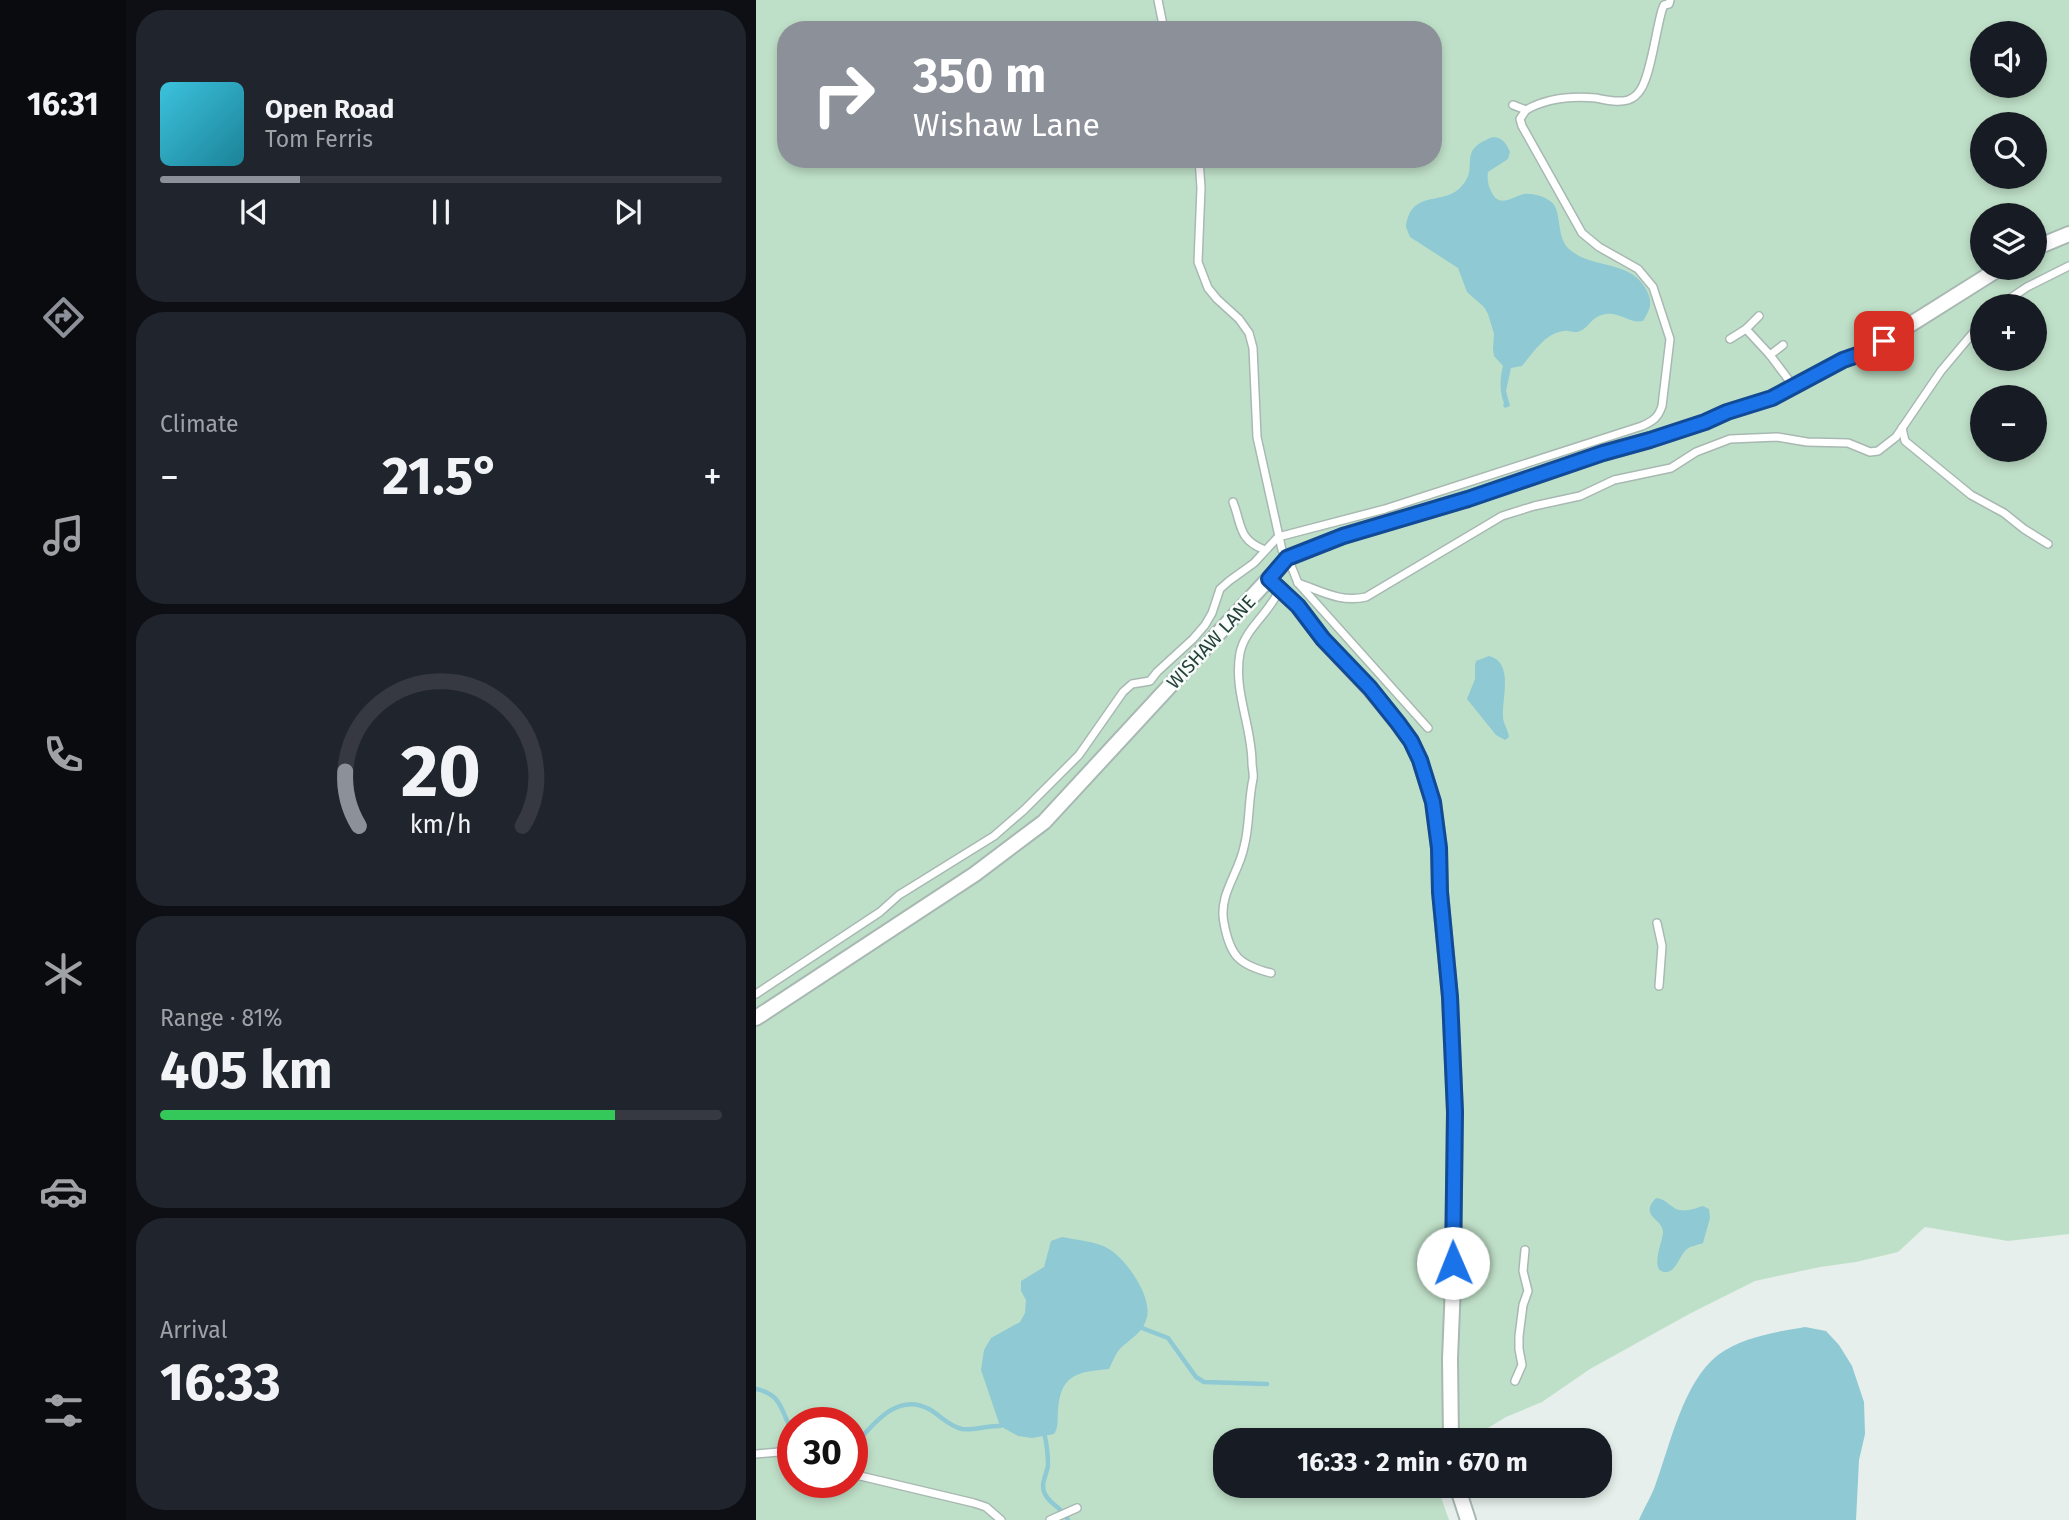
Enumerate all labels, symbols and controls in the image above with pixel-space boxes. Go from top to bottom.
map controls [1970,21,2047,462]
button: sound [1970,21,2047,98]
text: 350 m [913,46,1046,105]
icon: right [798,49,889,140]
text: 16:31 [27,85,99,123]
text: Open Road [265,94,394,125]
text: Wishaw Lane [913,106,1100,144]
button: search [1970,112,2047,189]
text: Tom Ferris [265,125,373,153]
icon: previous [235,193,273,231]
icon: pause [422,193,460,231]
icon: next [609,193,647,231]
button: layers [1970,203,2047,280]
icon: directions [39,293,88,342]
button: + [1970,294,2047,371]
pin [1854,311,1914,371]
icon: arrive [1865,322,1903,360]
button: − [1970,385,2047,462]
text: Climate [160,410,239,438]
text: 21.5° [382,445,500,508]
text: − [160,454,179,500]
text: + [703,454,722,500]
icon: music [39,511,88,560]
street label: WISHAW LANE [1162,590,1260,694]
text: 20 [401,728,481,815]
icon: phone [39,730,88,779]
text: km/h [410,810,472,840]
icon: climate [39,949,88,998]
text: Range · 81% [160,1004,282,1032]
text: 405 km [160,1039,333,1102]
icon: car [39,1167,88,1216]
position arrow [1416,1226,1490,1300]
text: Arrival [160,1316,227,1344]
text: 16:33 [160,1351,281,1414]
icon: filters [39,1386,88,1435]
speed limit sign: 30 [777,1407,868,1498]
text: 16:33 · 2 min · 670 m [1297,1447,1528,1478]

